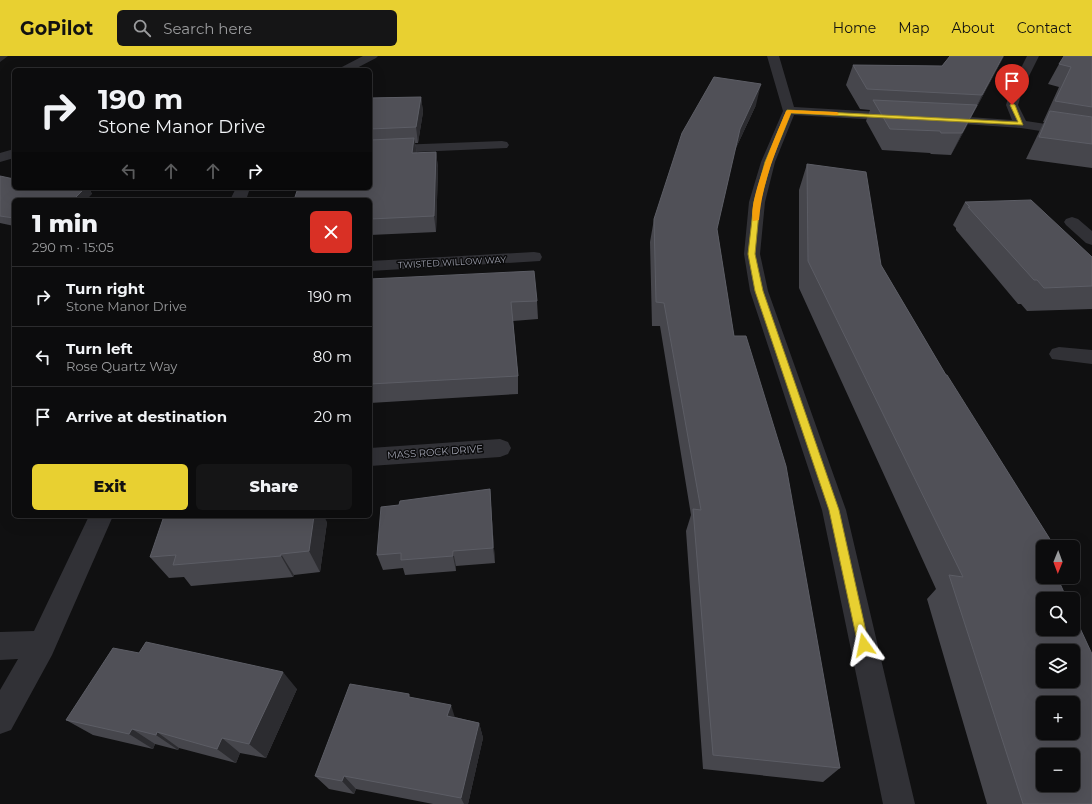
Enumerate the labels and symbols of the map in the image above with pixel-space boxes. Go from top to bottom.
pin [995,64,1029,105]
street label: TWISTED WILLOW WAY [398,254,507,270]
street label: MASS ROCK DRIVE [387,442,484,462]
north arrow [1036,540,1080,584]
position arrow [843,624,885,666]

